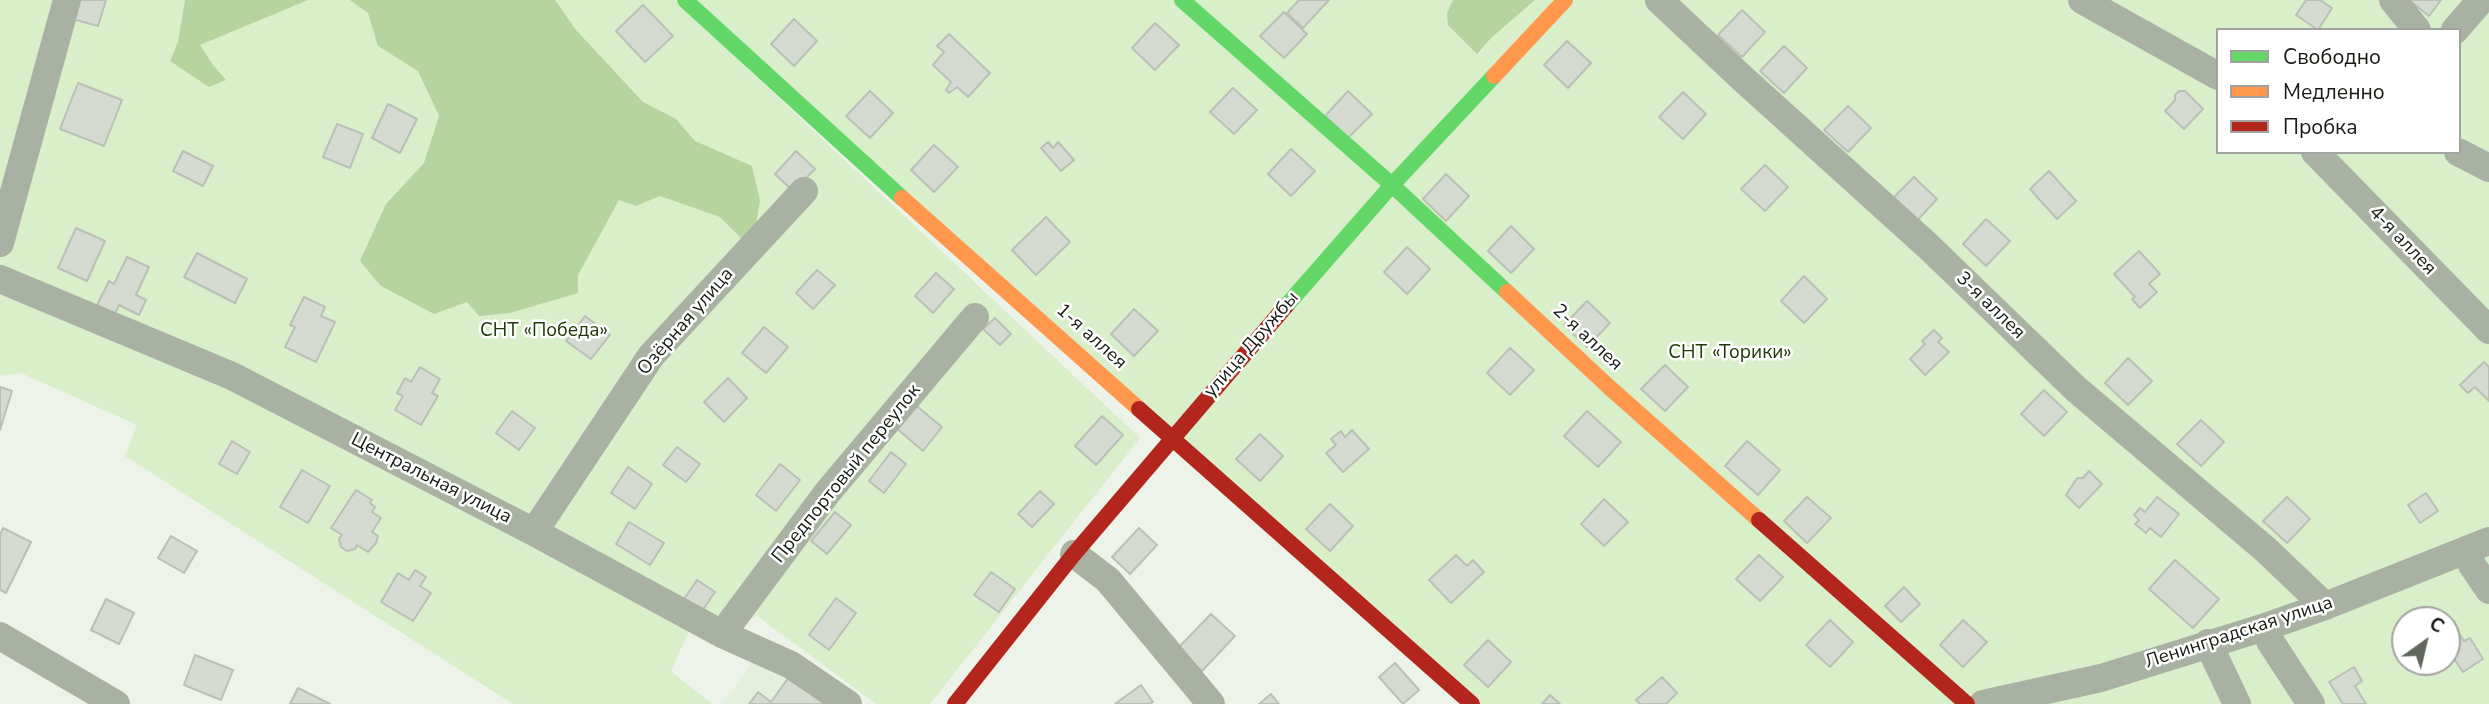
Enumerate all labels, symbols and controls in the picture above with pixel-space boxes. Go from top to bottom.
legend [2216,28,2461,154]
text: Свободно [2283,43,2381,71]
text: Медленно [2283,78,2385,106]
text: Пробка [2283,113,2357,141]
street label: 4-я аллея [2364,202,2440,280]
street label: Озёрная улица [633,264,739,380]
street label: 3-я аллея [1951,268,2029,344]
street label: улица Дружбы [1200,287,1304,403]
street label: 1-я аллея [1051,299,1131,375]
street label: 2-я аллея [1547,300,1627,376]
park label: СНТ «Победа» [480,320,608,342]
park label: СНТ «Торики» [1668,342,1792,364]
street label: Предпортовый переулок [768,380,926,568]
street label: Центральная улица [347,429,515,529]
street label: Ленинградская улица [2142,592,2336,674]
north arrow [2391,606,2461,676]
text: С [2424,611,2449,640]

